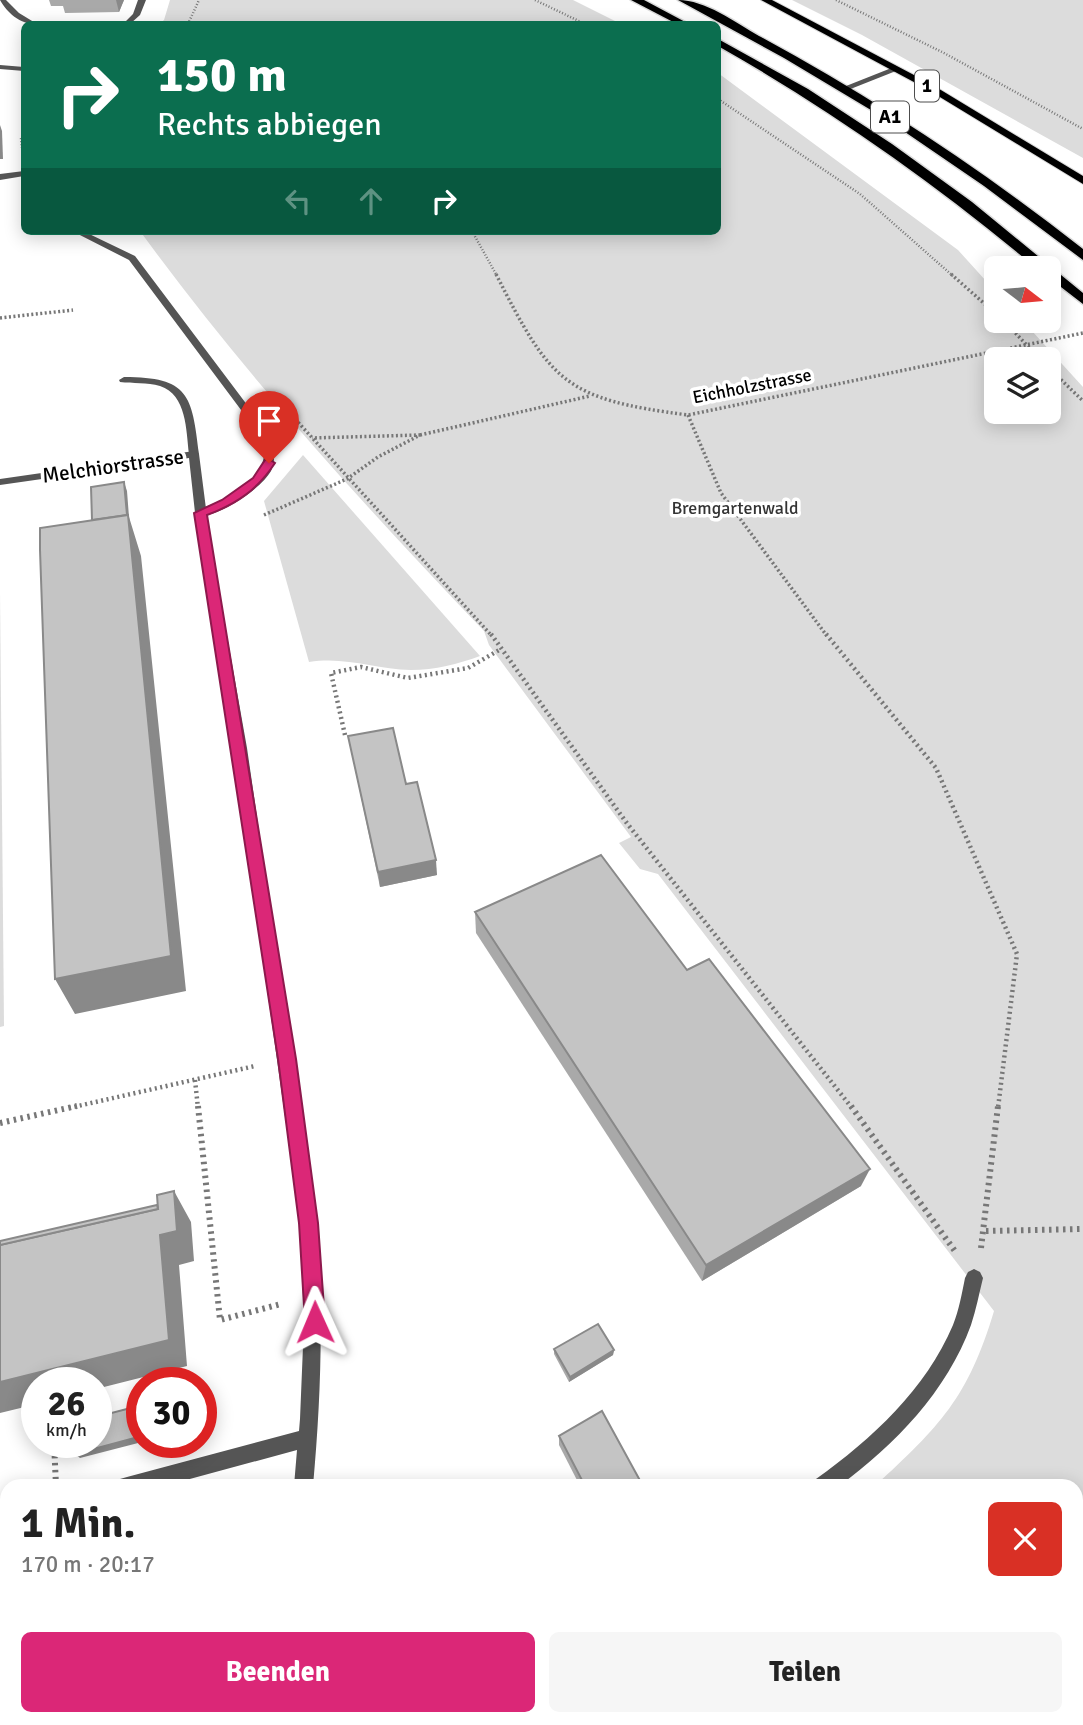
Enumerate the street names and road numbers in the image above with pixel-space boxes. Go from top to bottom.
road number: 1 [915,71,939,102]
road number: A1 [871,102,909,132]
street label: Eichholzstrasse [691,364,813,408]
street label: Melchiorstrasse [41,443,185,489]

